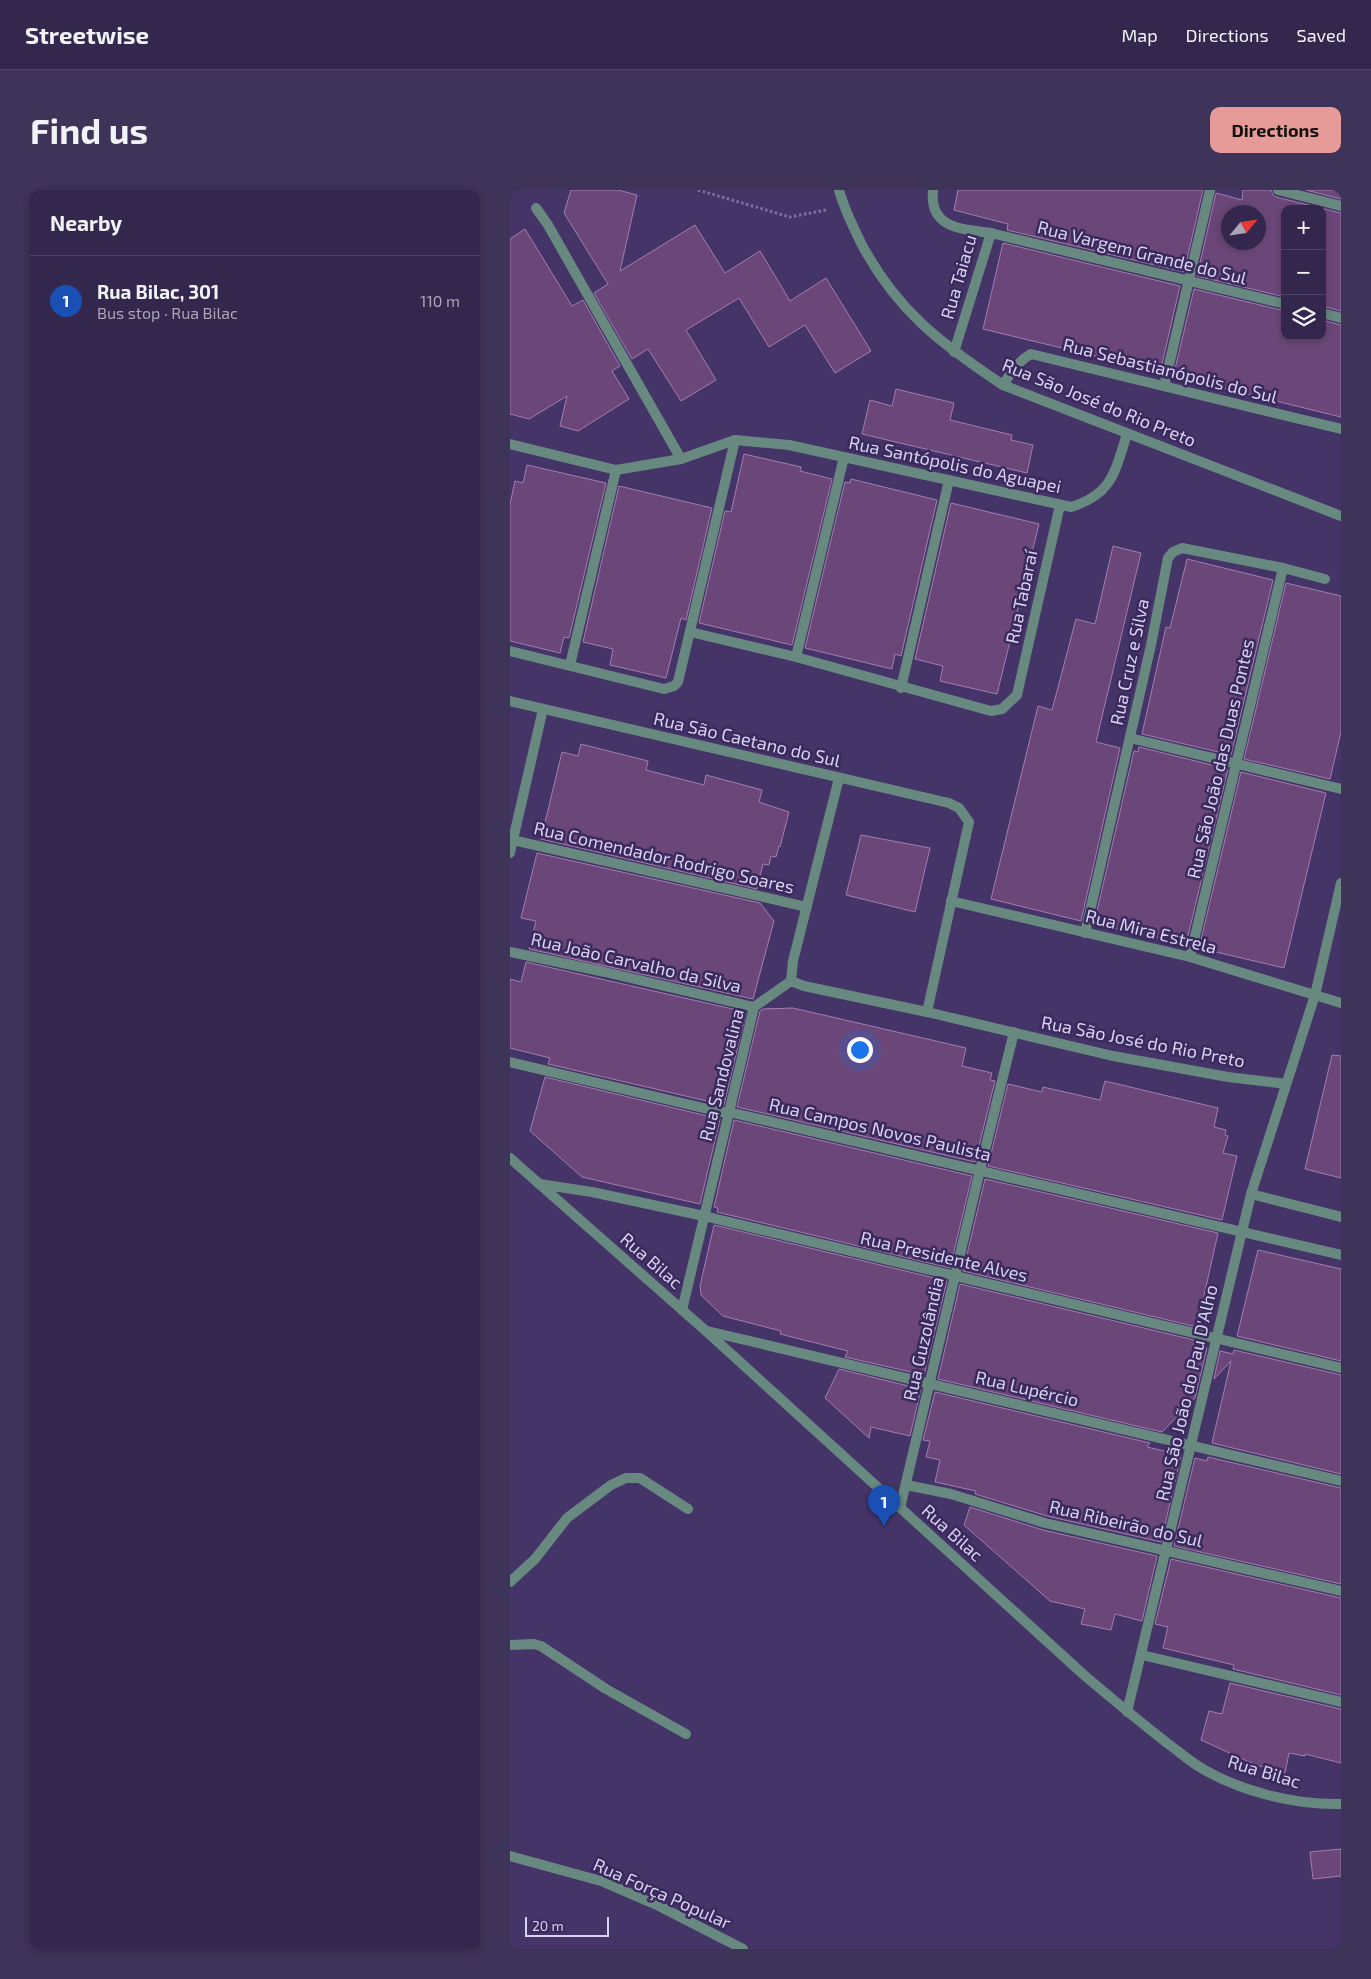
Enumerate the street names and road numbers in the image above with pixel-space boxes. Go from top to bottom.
street label: Rua Vargem Grande do Sul [1035,215,1250,289]
street label: Rua Taiacu [935,232,981,322]
street label: Rua Sebastianópolis do Sul [1061,333,1280,407]
street label: Rua São José do Rio Preto [999,353,1199,451]
street label: Rua Santópolis do Aguapei [847,431,1063,497]
street label: Rua Tabaraí [1000,547,1042,646]
street label: Rua Cruz e Silva [1105,597,1153,727]
street label: Rua São João das Duas Pontes [1182,637,1258,881]
street label: Rua São Caetano do Sul [652,707,843,771]
street label: Rua Comendador Rodrigo Soares [532,816,797,898]
street label: Rua Mira Estrela [1083,904,1219,958]
street label: Rua João Carvalho da Silva [529,927,744,997]
street label: Rua Sandovalina [694,1006,748,1143]
street label: Rua São José do Rio Preto [1039,1010,1247,1072]
street label: Rua Campos Novos Paulista [767,1093,993,1165]
street label: Rua Presidente Alves [858,1226,1030,1286]
street label: Rua Bilac [616,1227,687,1293]
street label: Rua Guzolândia [898,1275,948,1403]
street label: Rua São João do Pau D'Alho [1150,1283,1222,1503]
street label: Rua Lupércio [973,1365,1081,1411]
street label: Rua Ribeirão do Sul [1047,1495,1206,1552]
street label: Rua Bilac [917,1499,988,1566]
street label: Rua Bilac [1225,1750,1304,1793]
street label: Rua Força Popular [590,1853,735,1934]

